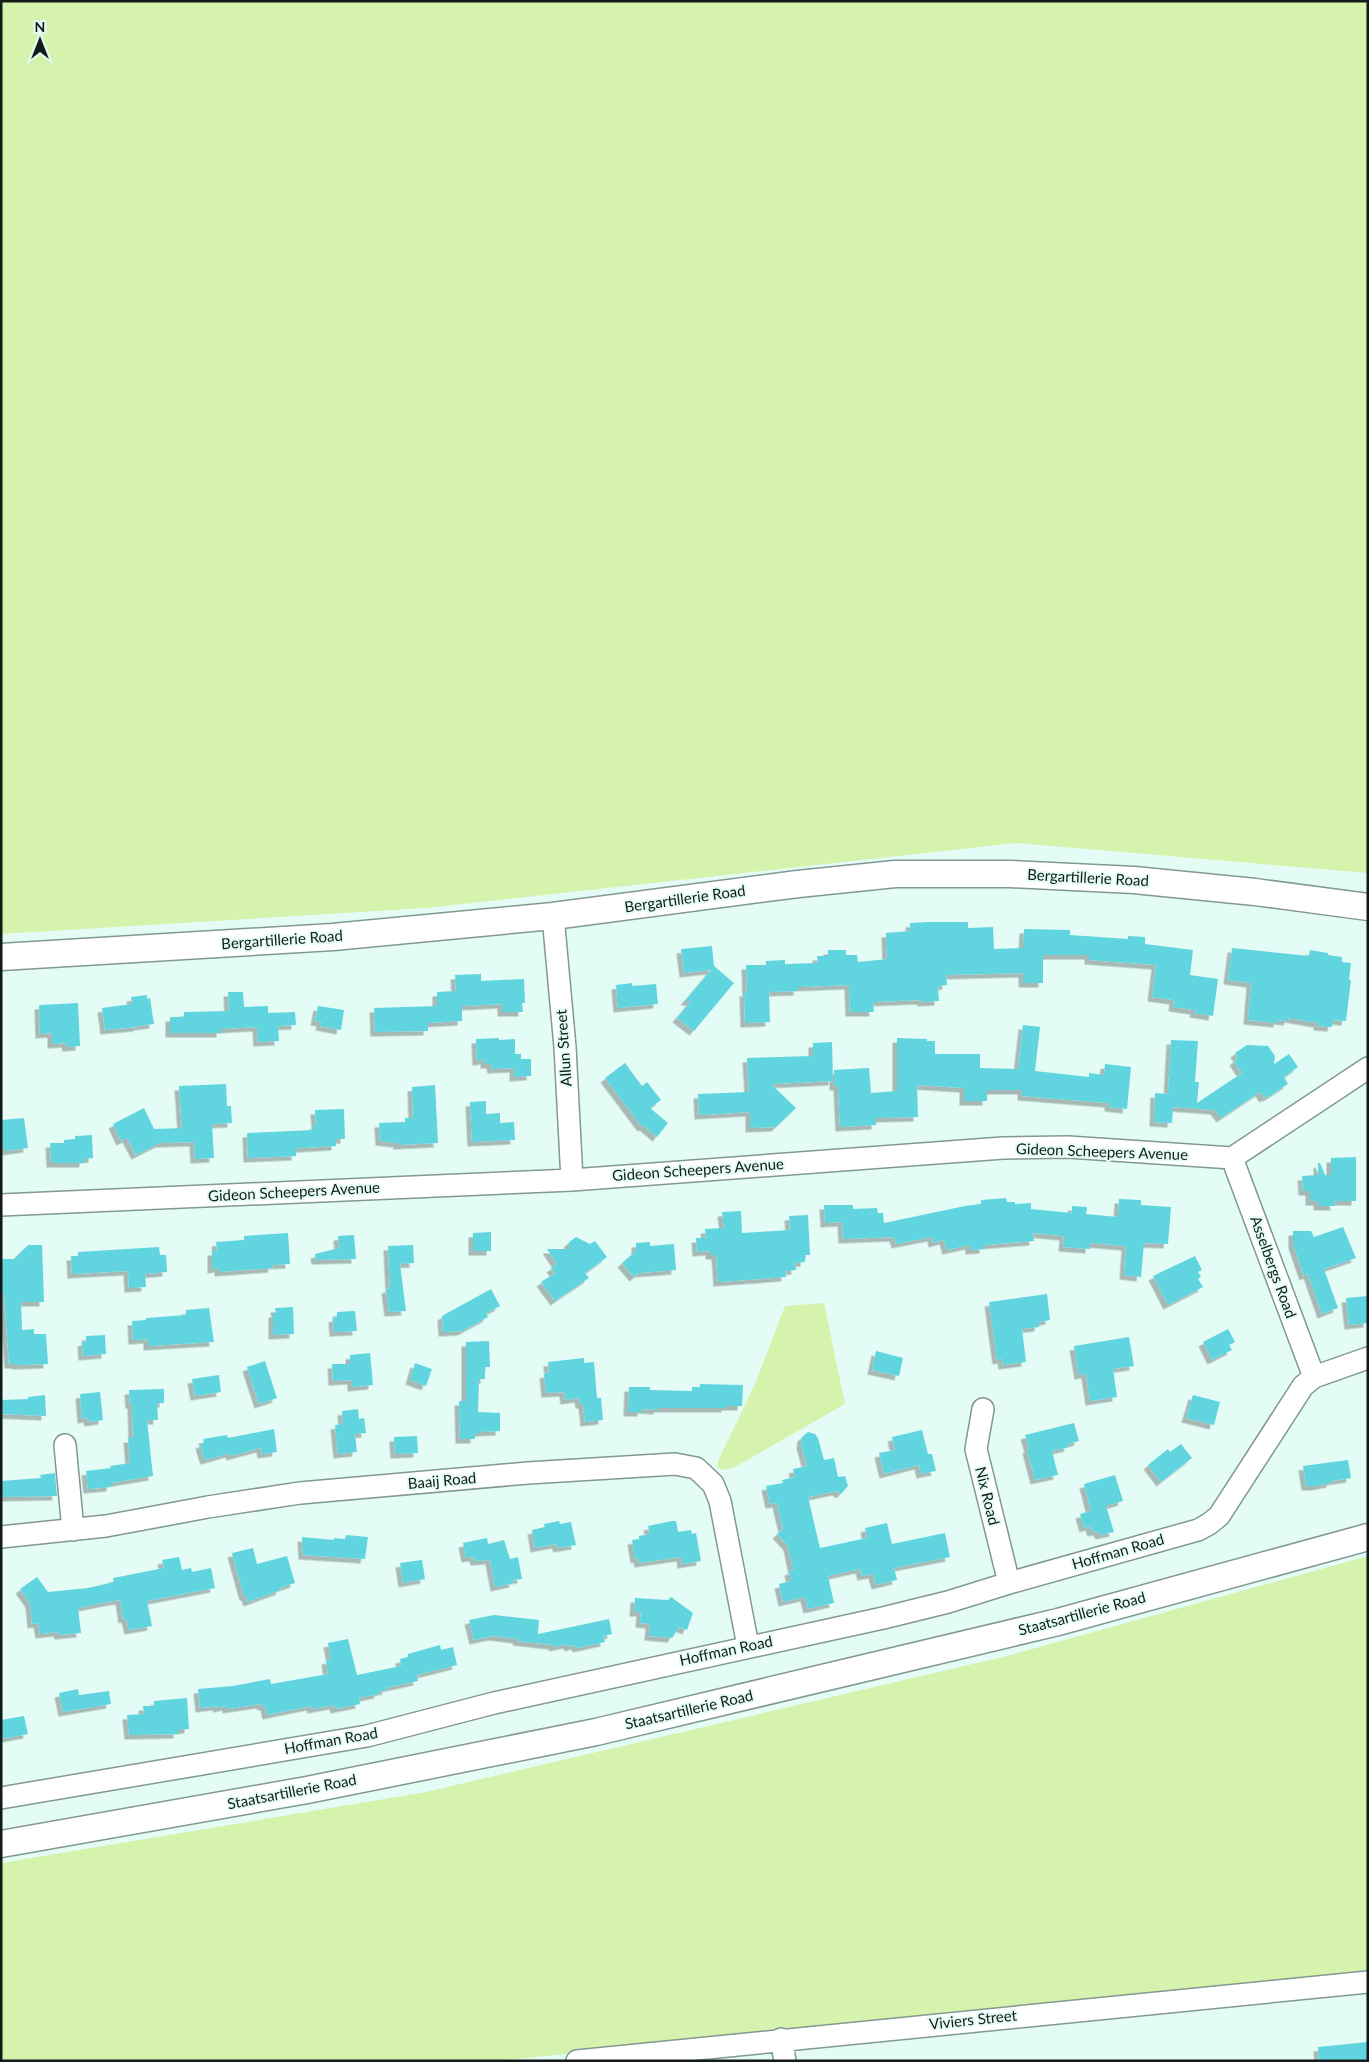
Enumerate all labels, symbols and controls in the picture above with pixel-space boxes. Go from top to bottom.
north arrow [15,15,65,65]
text: N [35,18,45,35]
street label: Bergartillerie Road [1027,865,1149,889]
street label: Bergartillerie Road [623,881,746,915]
street label: Bergartillerie Road [221,926,343,952]
street label: Allun Street [551,1008,575,1087]
street label: Gideon Scheepers Avenue [1016,1139,1188,1163]
street label: Gideon Scheepers Avenue [611,1154,785,1184]
street label: Gideon Scheepers Avenue [207,1178,380,1204]
street label: Asselbergs Road [1247,1213,1301,1320]
street label: Nix Road [972,1465,1004,1527]
street label: Baaij Road [407,1468,477,1492]
street label: Hoffman Road [1070,1529,1166,1573]
street label: Staatsartillerie Road [1016,1587,1147,1639]
street label: Hoffman Road [678,1631,774,1669]
street label: Staatsartillerie Road [623,1686,755,1733]
street label: Hoffman Road [283,1723,379,1757]
street label: Staatsartillerie Road [226,1770,358,1812]
street label: Viviers Street [928,2005,1018,2033]

